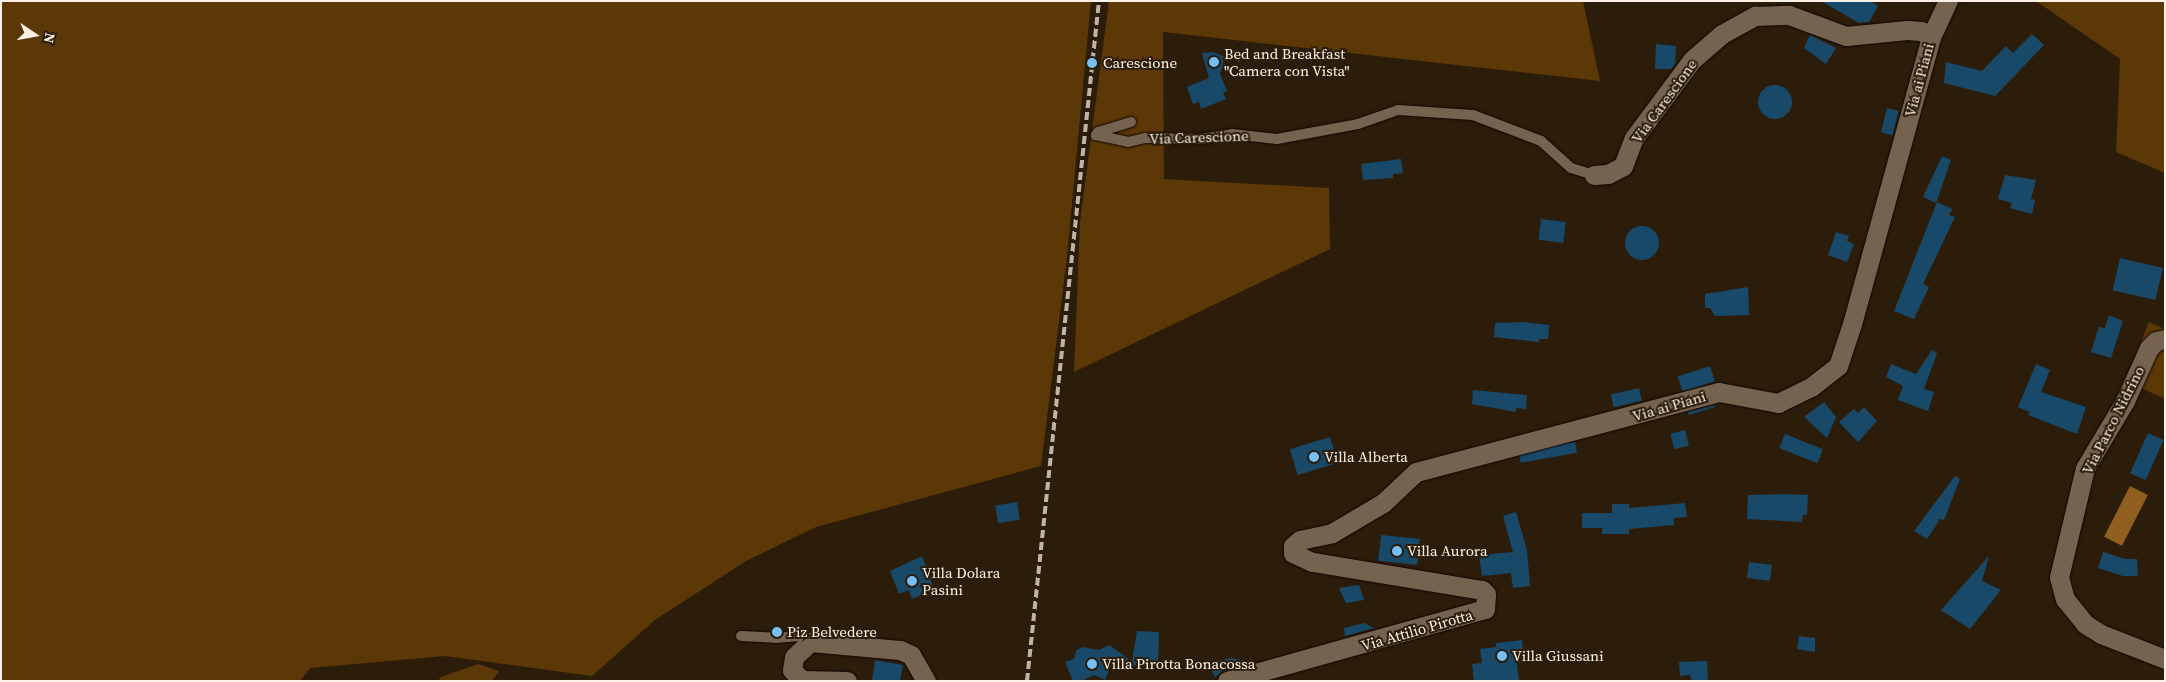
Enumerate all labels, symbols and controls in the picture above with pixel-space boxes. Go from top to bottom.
north arrow [10,10,60,60]
text: N [39,31,61,45]
street label: Via ai Piani [1901,41,1937,119]
place label: Bed and Breakfast "Camera con Vista" [1224,44,1350,79]
place label: Carescione [1103,54,1177,72]
street label: Via Carescione [1628,55,1700,147]
marker: Carescione [1085,56,1099,70]
marker: Bed and Breakfast "Camera con Vista" [1208,56,1220,68]
street label: Via Carescione [1149,126,1249,148]
street label: Via Parco Nidrino [2078,363,2148,477]
street label: Via ai Piani [1630,387,1708,425]
place label: Villa Alberta [1324,448,1408,466]
marker: Villa Alberta [1308,451,1320,463]
place label: Villa Aurora [1407,542,1488,560]
marker: Villa Aurora [1391,545,1403,557]
place label: Villa Dolara Pasini [922,563,1000,598]
marker: Villa Dolara Pasini [906,575,918,587]
street label: Via Attilio Pirotta [1359,605,1475,655]
place label: Piz Belvedere [787,623,877,641]
marker: Piz Belvedere [771,626,783,638]
place label: Villa Giussani [1512,647,1604,665]
marker: Villa Giussani [1496,650,1508,662]
place label: Villa Pirotta Bonacossa [1102,655,1255,673]
marker: Villa Pirotta Bonacossa [1086,658,1098,670]

